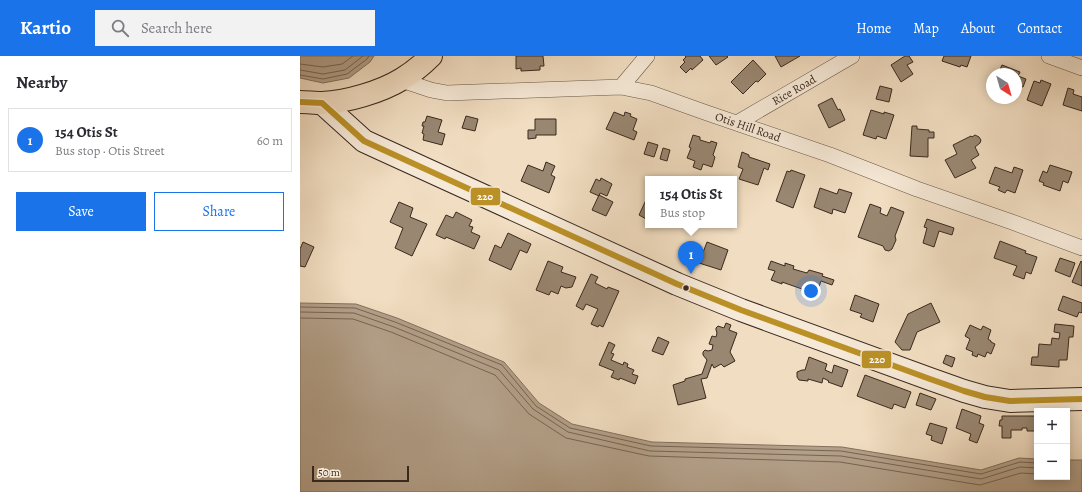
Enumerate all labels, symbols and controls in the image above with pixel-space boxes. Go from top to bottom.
search box [95,10,375,46]
text: Kartio [20,15,71,41]
icon: search [109,17,131,39]
text: Search here [141,18,212,38]
text: Home [856,19,891,38]
text: Map [913,19,939,38]
text: About [961,19,995,38]
text: Contact [1017,19,1062,38]
north arrow [986,68,1022,104]
text: Nearby [16,71,67,94]
street label: Rice Road [769,71,819,109]
street label: Otis Hill Road [713,108,783,146]
text: 154 Otis St [55,122,118,142]
text: 1 [28,132,32,149]
text: 60 m [257,132,283,149]
text: Bus stop · Otis Street [55,142,165,159]
popup [645,176,737,228]
text: 154 Otis St [660,184,722,204]
line badge: 220 [470,187,501,206]
text: 220 [477,189,494,204]
button: Save [16,192,146,231]
button: Share [154,192,284,231]
text: Bus stop [660,204,705,221]
pin: 1 [678,241,704,274]
your location [801,281,821,301]
unlabelled marker [681,283,691,293]
line badge: 220 [861,350,892,369]
text: 220 [869,352,886,367]
map controls [1034,408,1070,480]
button: + [1034,408,1070,444]
button: − [1034,444,1070,480]
scale bar [312,464,409,483]
text: 50 m [318,465,340,480]

